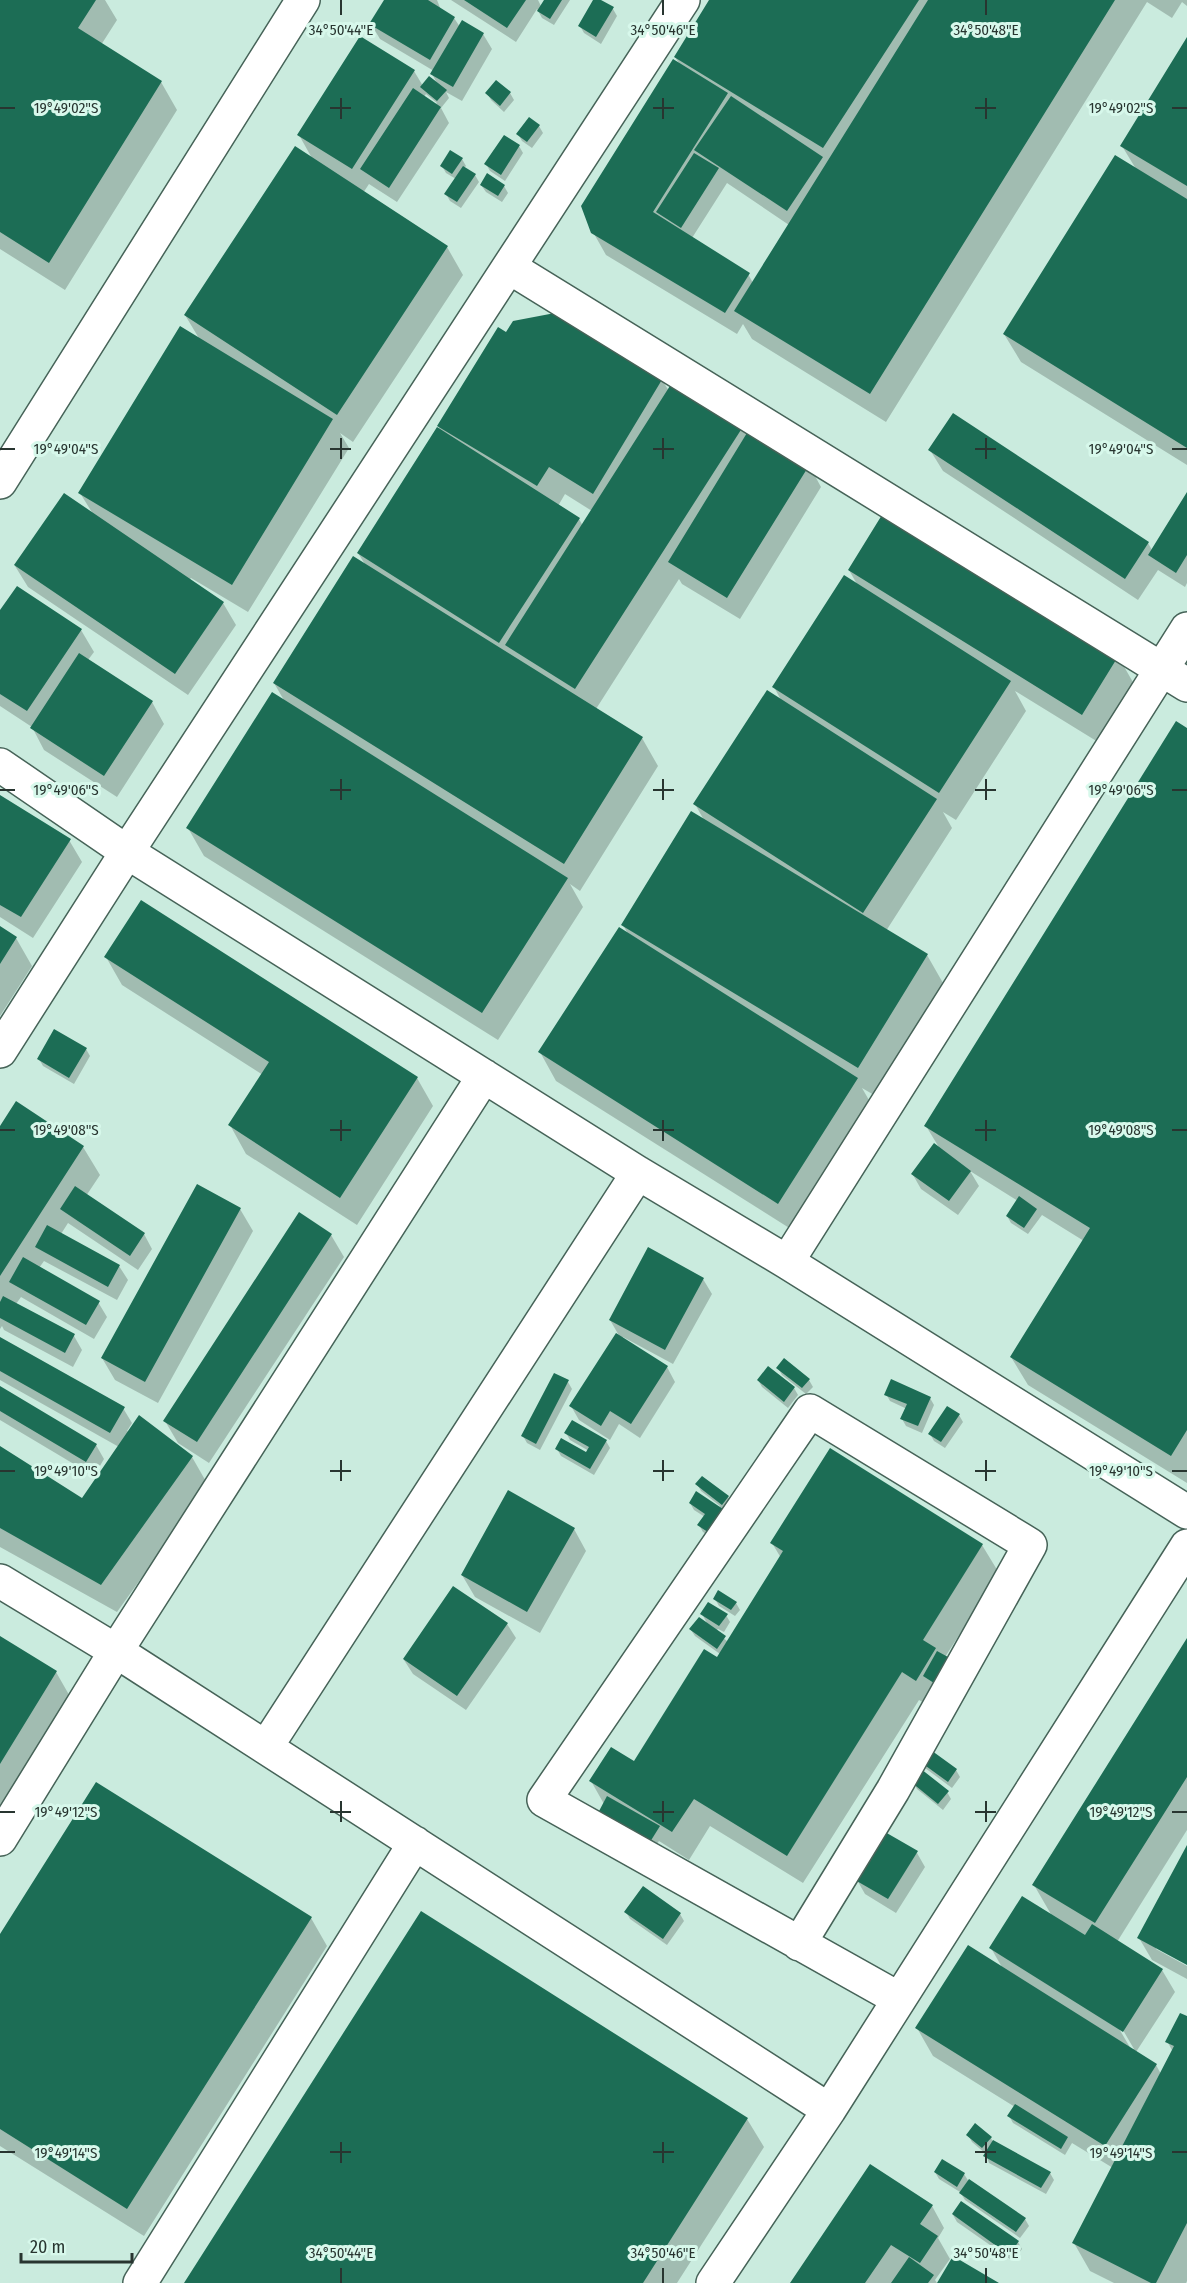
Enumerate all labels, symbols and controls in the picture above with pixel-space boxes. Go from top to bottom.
text: 34°50'44"E [309,21,373,39]
text: 34°50'46"E [630,21,696,39]
text: 34°50'48"E [953,21,1019,39]
text: 19°49'02"S [34,99,98,117]
text: 19°49'02"S [1089,99,1153,117]
text: 19°49'04"S [34,440,98,458]
text: 19°49'04"S [1089,440,1153,458]
text: 19°49'06"S [33,781,99,799]
text: 19°49'06"S [1088,781,1154,799]
text: 19°49'08"S [33,1121,99,1139]
text: 19°49'08"S [1088,1121,1154,1139]
text: 19°49'10"S [34,1462,98,1480]
text: 19°49'10"S [1089,1462,1153,1480]
text: 19°49'12"S [34,1803,98,1821]
text: 19°49'12"S [1089,1803,1153,1821]
text: 19°49'14"S [35,2144,97,2162]
text: 19°49'14"S [1090,2144,1152,2162]
scale bar [21,2226,132,2264]
text: 20 m [30,2236,65,2258]
text: 34°50'44"E [309,2244,373,2262]
text: 34°50'46"E [630,2244,696,2262]
text: 34°50'48"E [953,2244,1019,2262]

